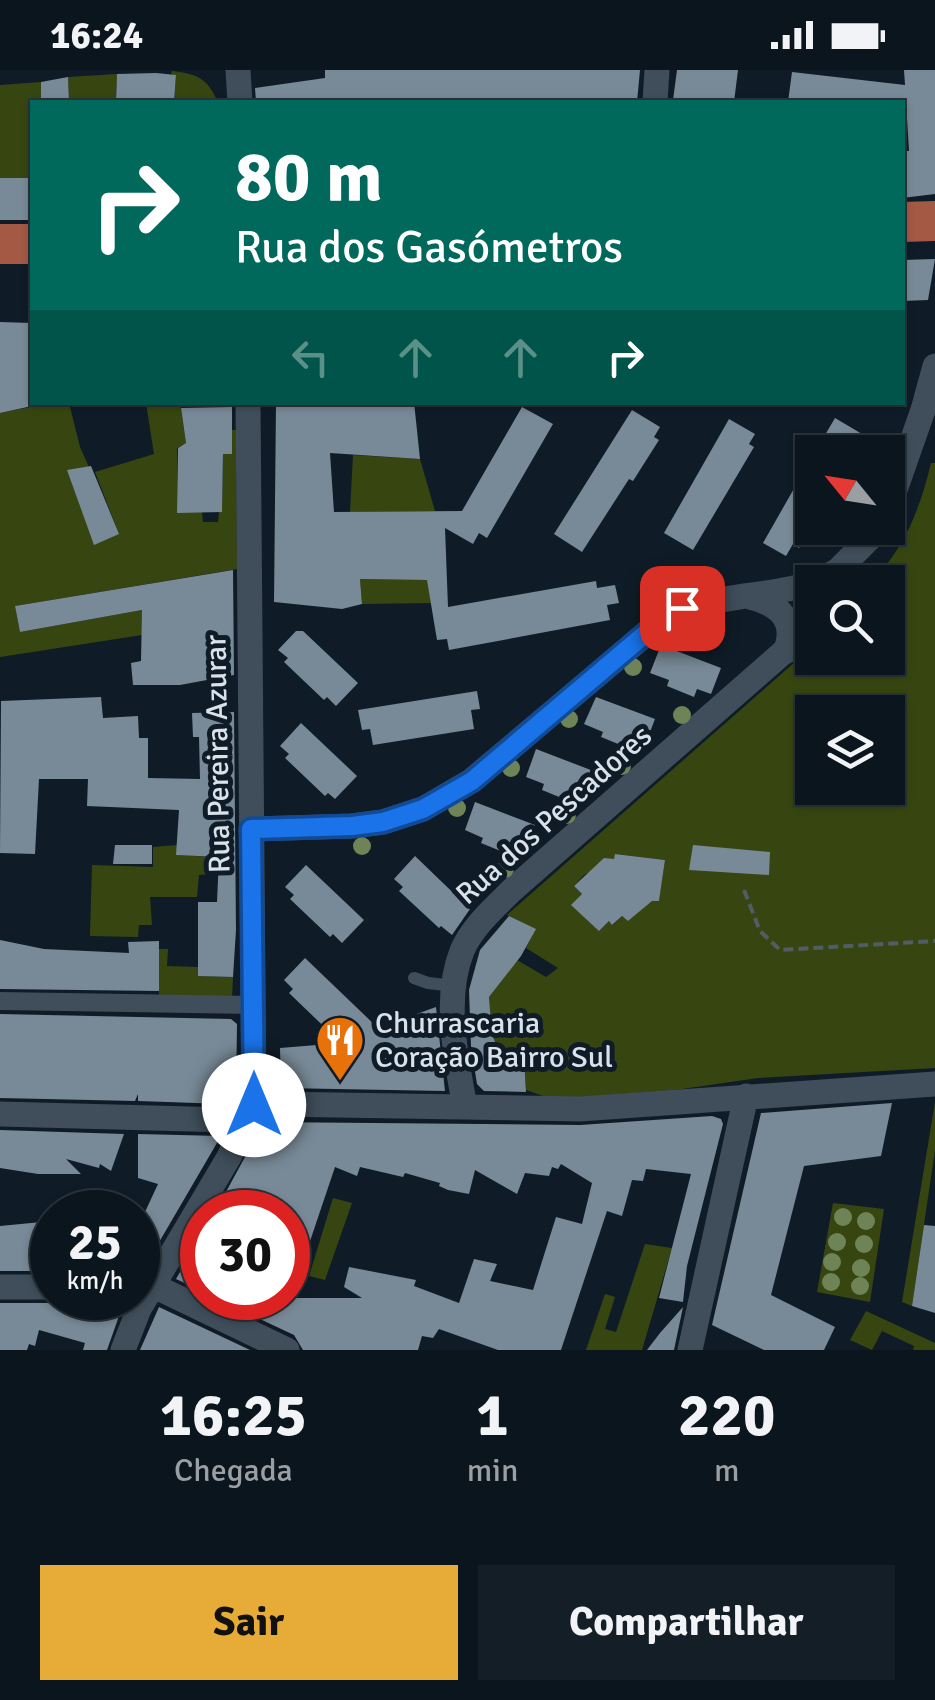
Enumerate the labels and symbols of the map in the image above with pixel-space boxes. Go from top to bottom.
north arrow [795,435,905,545]
pin [640,566,725,651]
street label: Rua Pereira Azurar [197,635,239,873]
street label: Rua dos Pescadores [449,717,659,913]
place label: Churrascaria Coração Bairro Sul [375,1005,613,1076]
restaurant icon: Churrascaria Coração Bairro Sul [314,1014,366,1082]
position arrow [202,1053,306,1157]
speed limit sign: 30 [180,1190,310,1320]

